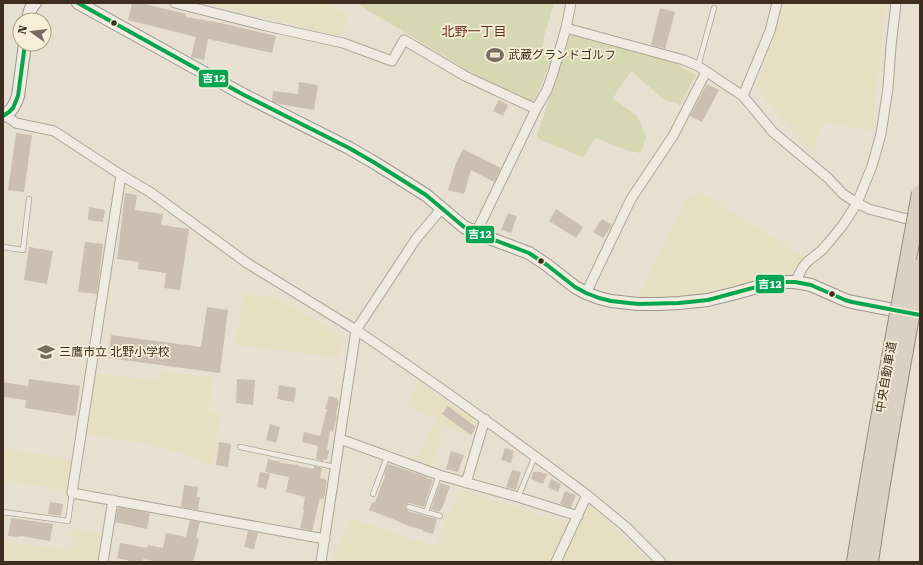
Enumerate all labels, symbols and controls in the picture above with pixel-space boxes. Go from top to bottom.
north arrow [12,12,52,52]
unlabelled marker [109,18,119,28]
text: N [15,24,30,35]
district label: 北野一丁目 [441,24,507,39]
sports icon: 武蔵グランドゴルフ [485,45,505,65]
place label: 武蔵グランドゴルフ [508,48,616,62]
line badge: 吉12 [198,69,229,88]
text: 吉12 [202,72,226,85]
line badge: 吉12 [465,225,495,244]
text: 吉12 [468,228,492,241]
unlabelled marker [536,256,546,266]
line badge: 吉12 [755,274,785,294]
text: 吉12 [758,278,782,291]
unlabelled marker [827,289,837,299]
street label: 中央自動車道 [873,340,899,414]
school or university icon: 三鷹市立 北野小学校 [36,342,56,362]
place label: 三鷹市立 北野小学校 [59,345,170,359]

